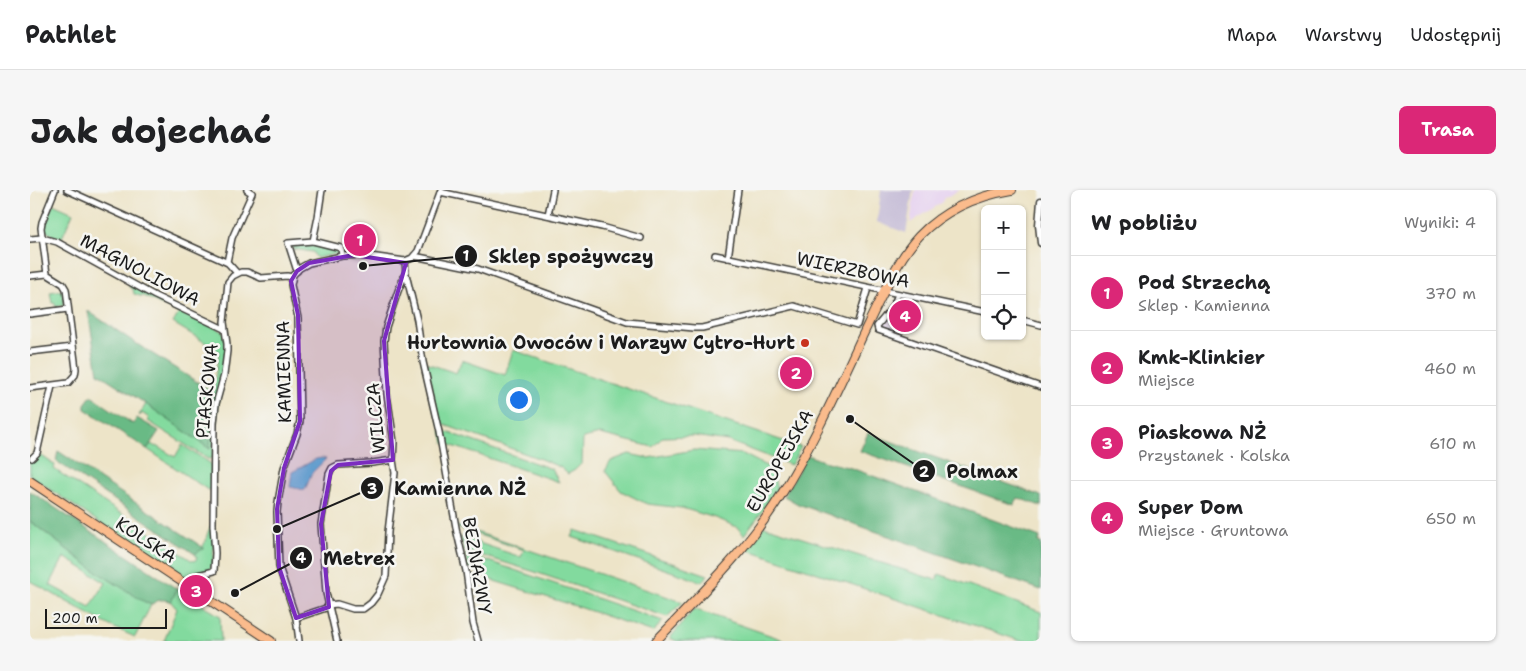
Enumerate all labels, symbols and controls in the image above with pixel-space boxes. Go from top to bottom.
text: Pathlet [25,19,116,51]
text: Mapa [1227,23,1277,47]
text: Warstwy [1305,23,1382,47]
text: Udostępnij [1410,23,1501,47]
button: Trasa [1399,106,1496,154]
text: Jak dojechać [30,107,272,154]
map controls [981,205,1026,340]
button: + [981,205,1026,250]
text: W pobliżu [1091,209,1198,237]
text: Wyniki: 4 [1404,212,1476,233]
pin: 1 [344,221,376,259]
street label: MAGNOLIOWA [76,228,204,312]
callout: Sklep spożywczy [453,239,664,273]
text: Sklep spożywczy [488,244,654,269]
text: 1 [463,246,470,266]
street label: WIERZBOWA [794,246,912,294]
button: − [981,250,1026,295]
text: Pod Strzechą [1138,270,1270,295]
text: 1 [1103,283,1111,304]
text: 370 m [1425,283,1476,304]
button: locate [981,295,1026,340]
text: Sklep · Kamienna [1138,295,1270,316]
pin: 4 [889,297,921,335]
street label: KAMIENNA [271,321,297,423]
place label: Hurtownia Owoców i Warzyw Cytro-Hurt [407,331,795,355]
marker: Hurtownia Owoców i Warzyw Cytro-Hurt [799,337,811,349]
street label: PIASKOWA [190,342,224,440]
text: Kmk-Klinkier [1138,345,1265,370]
pin: 2 [780,354,812,392]
text: 2 [1101,358,1113,379]
text: 460 m [1424,358,1476,379]
text: Miejsce [1138,370,1195,391]
street label: WILCZA [361,382,391,454]
your location [506,387,532,413]
street label: EUROPEJSKA [741,405,819,517]
text: Piaskowa NŻ [1138,420,1266,445]
text: 3 [1101,433,1113,454]
text: 610 m [1429,433,1476,454]
text: Przystanek · Kolska [1138,445,1290,466]
callout: Polmax [911,454,1028,488]
text: Polmax [946,459,1018,484]
text: 2 [919,462,930,482]
callout: Kamienna NŻ [359,471,537,505]
text: Kamienna NŻ [394,476,526,501]
text: 3 [367,479,377,499]
text: Super Dom [1138,495,1243,520]
text: 4 [1101,508,1113,529]
text: 650 m [1425,508,1476,529]
street label: KOLSKA [111,511,181,569]
street label: BEZNAZWY [457,515,497,617]
text: Miejsce · Gruntowa [1138,520,1288,541]
callout: Metrex [289,541,405,575]
text: Metrex [323,546,395,571]
text: 4 [296,548,307,568]
pin: 3 [180,572,212,610]
scale bar [45,606,168,629]
text: 200 m [52,609,98,627]

